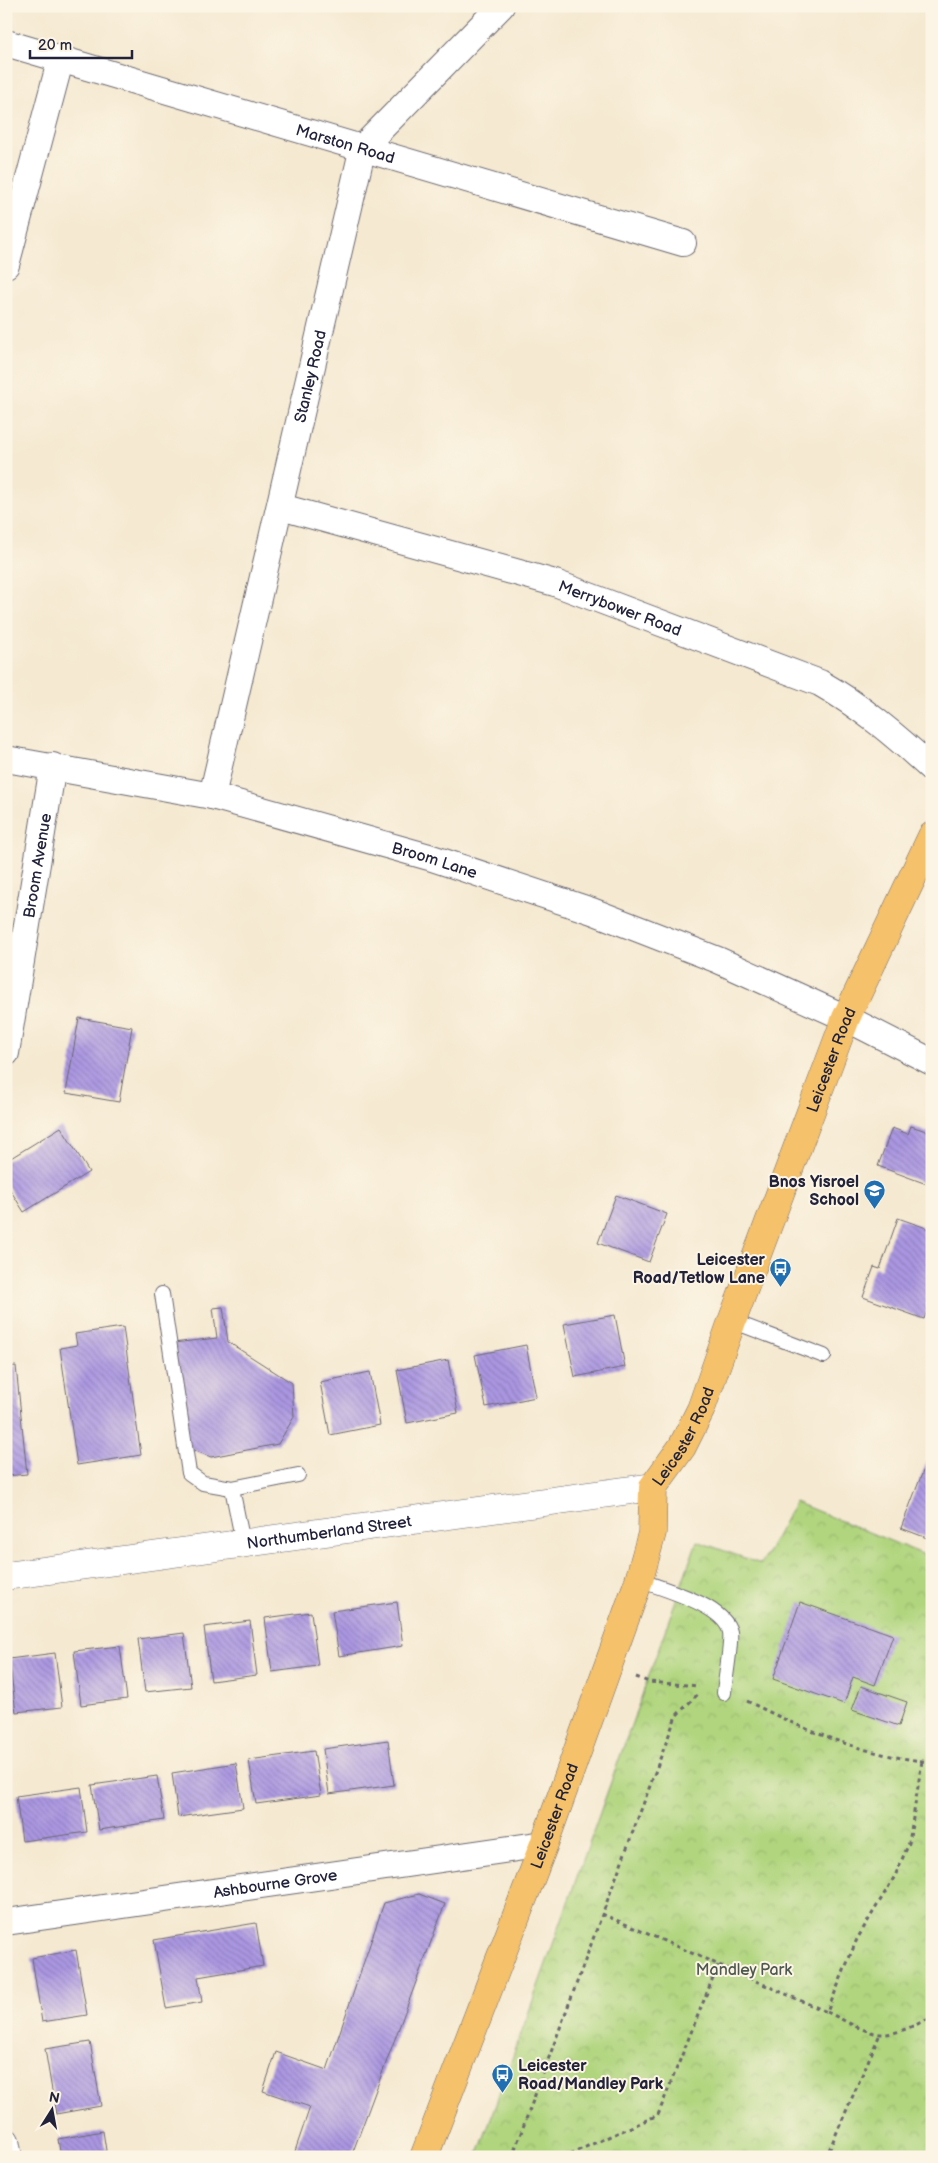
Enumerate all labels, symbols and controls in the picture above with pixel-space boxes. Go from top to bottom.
scale bar [30,28,132,60]
text: 20 m [38,36,72,55]
street label: Marston Road [293,121,397,168]
street label: Stanley Road [291,328,331,425]
street label: Merrybower Road [556,577,684,641]
street label: Broom Avenue [20,811,56,920]
street label: Broom Lane [389,839,480,883]
street label: Leicester Road [803,1005,861,1115]
place label: Bnos Yisroel School [768,1173,859,1210]
school or university icon: Bnos Yisroel School [863,1178,887,1209]
place label: Leicester Road/Tetlow Lane [633,1251,766,1288]
bus stop icon: Leicester Road/Tetlow Lane [769,1256,793,1287]
street label: Leicester Road [649,1385,719,1490]
street label: Northumberland Street [246,1512,413,1554]
street label: Leicester Road [527,1761,583,1872]
street label: Ashbourne Grove [212,1866,339,1903]
park label: Mandley Park [696,1961,792,1980]
place label: Leicester Road/Mandley Park [518,2057,664,2094]
bus stop icon: Leicester Road/Mandley Park [490,2062,514,2093]
north arrow [28,2086,78,2136]
text: N [48,2088,61,2107]

